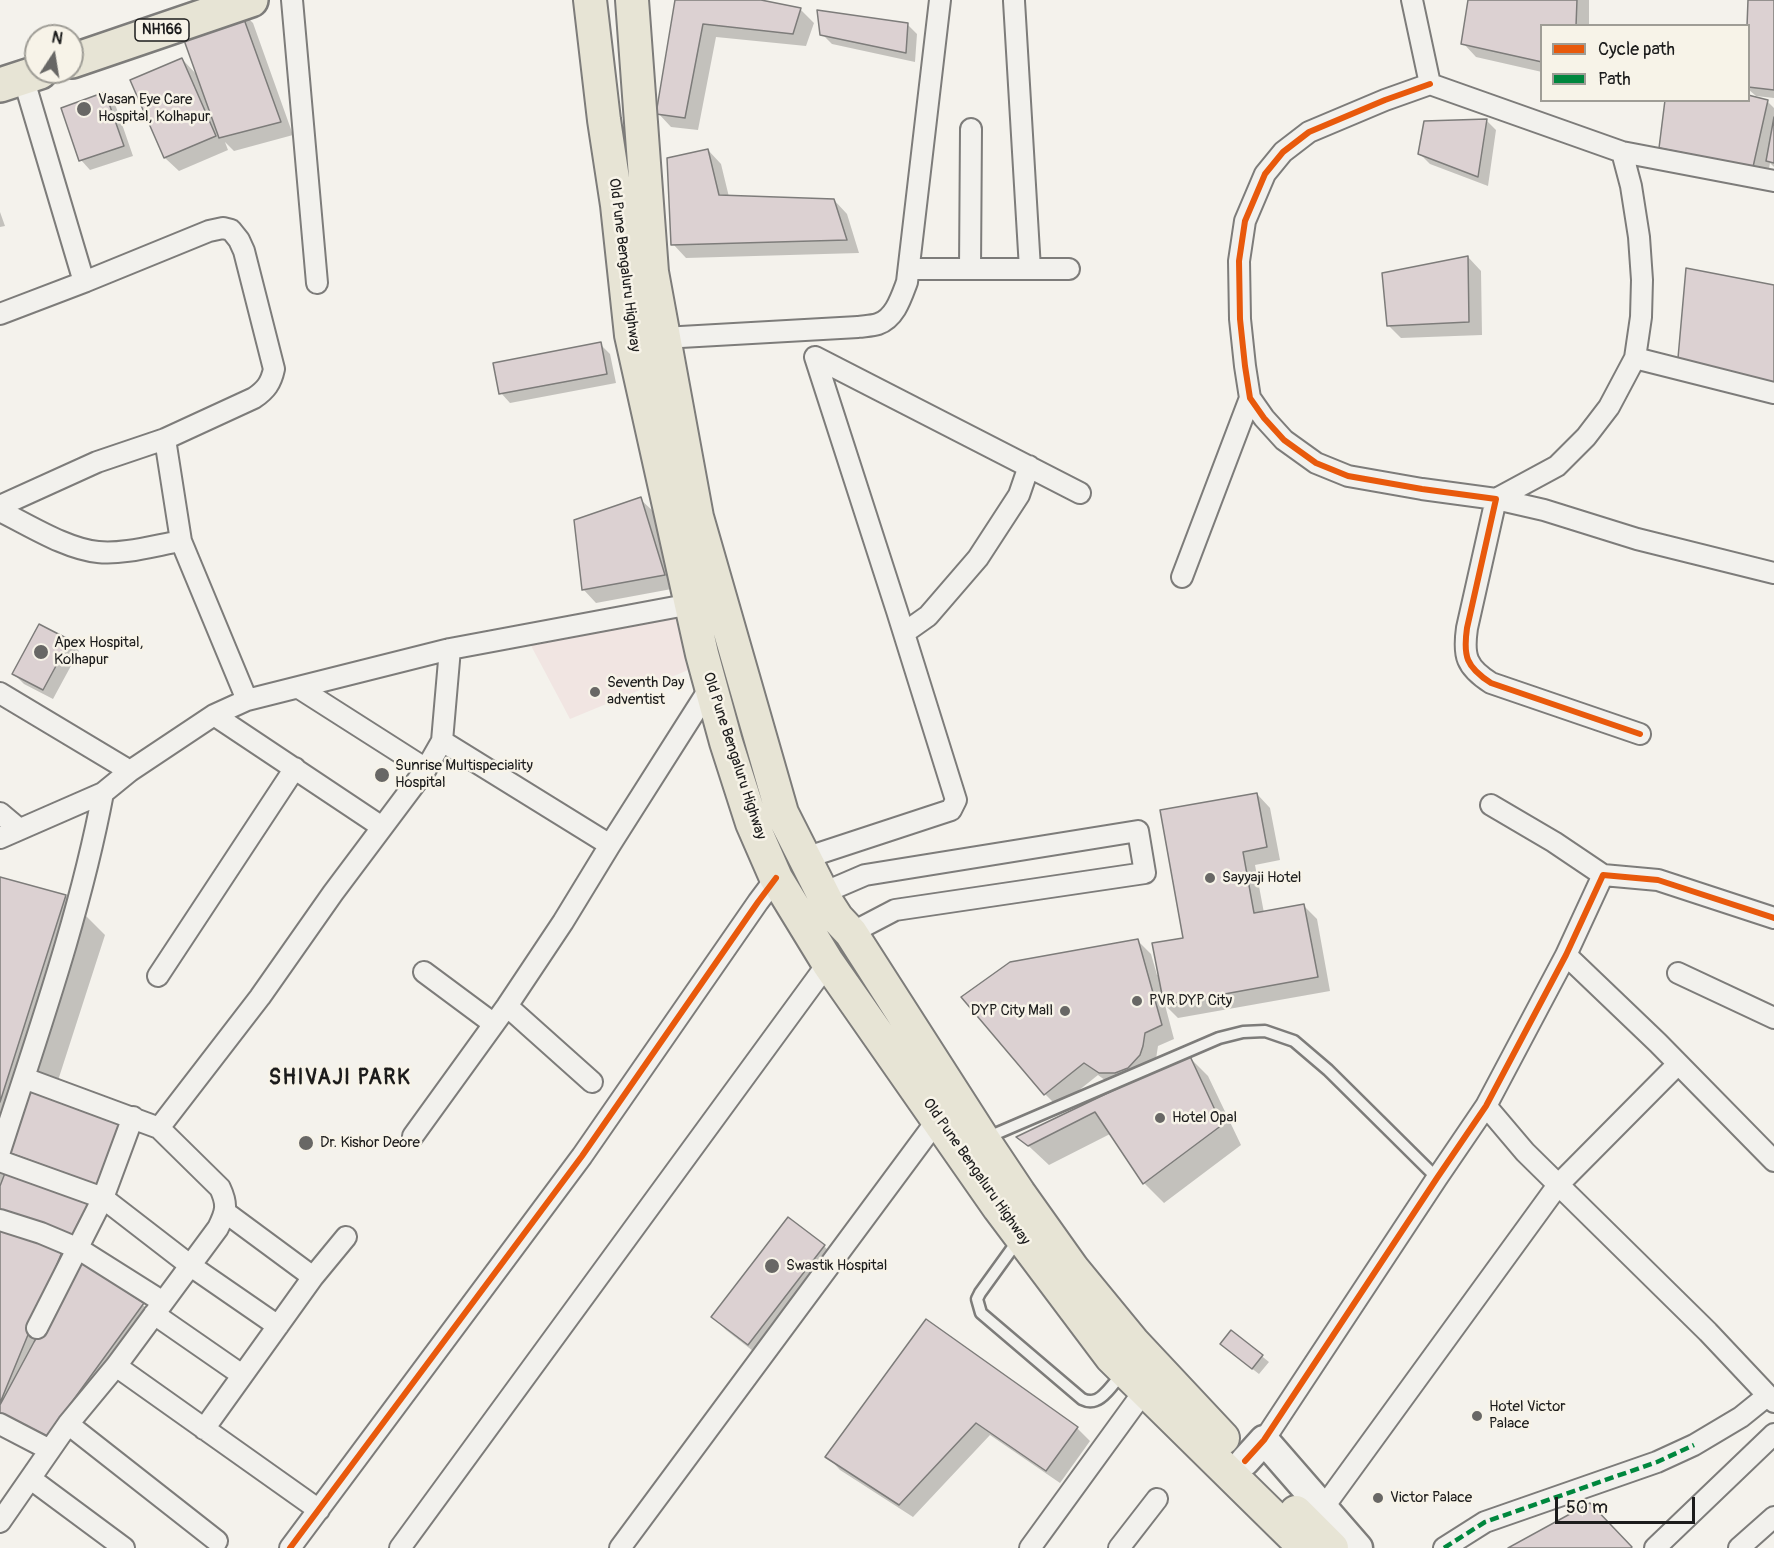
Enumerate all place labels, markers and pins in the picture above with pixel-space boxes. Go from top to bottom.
place label: Vasan Eye Care Hospital, Kolhapur [98,91,210,126]
marker: Vasan Eye Care Hospital, Kolhapur [75,100,93,118]
place label: Apex Hospital, Kolhapur [54,634,143,669]
marker: Apex Hospital, Kolhapur [32,643,50,661]
place label: Seventh Day adventist [607,674,684,709]
marker: Seventh Day adventist [588,685,602,699]
place label: Sunrise Multispeciality Hospital [395,757,533,792]
marker: Sunrise Multispeciality Hospital [373,766,391,784]
place label: Sayyaji Hotel [1222,869,1301,887]
marker: Sayyaji Hotel [1203,871,1217,885]
place label: PVR DYP City [1149,992,1232,1010]
marker: PVR DYP City [1130,994,1144,1008]
place label: DYP City Mall [971,1002,1053,1020]
marker: DYP City Mall [1058,1004,1072,1018]
place label: Hotel Opal [1172,1109,1237,1127]
marker: Hotel Opal [1153,1111,1167,1125]
marker: Dr. Kishor Deore [297,1134,315,1152]
place label: Dr. Kishor Deore [320,1134,420,1152]
marker: Swastik Hospital [763,1257,781,1275]
place label: Swastik Hospital [786,1257,887,1275]
place label: Hotel Victor Palace [1489,1398,1566,1433]
marker: Hotel Victor Palace [1470,1409,1484,1423]
place label: Victor Palace [1390,1489,1472,1507]
marker: Victor Palace [1371,1491,1385,1505]

